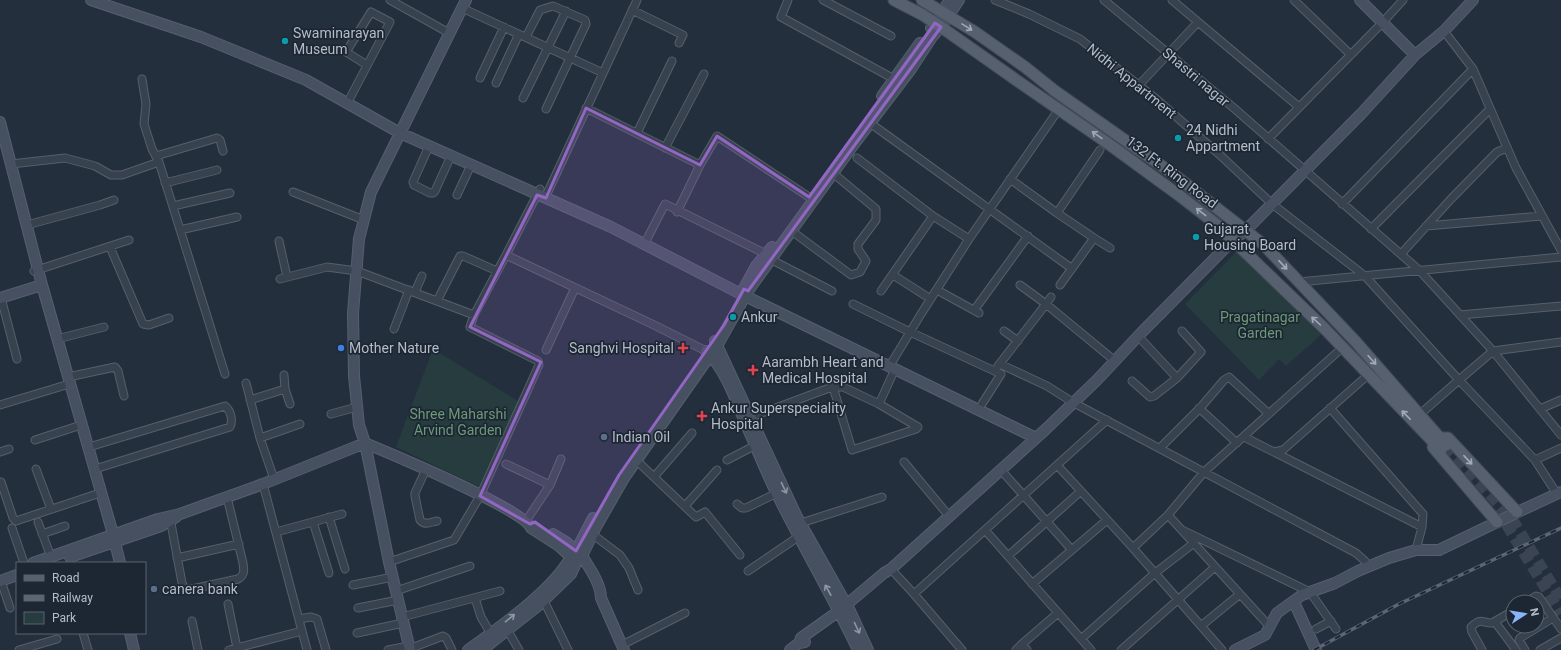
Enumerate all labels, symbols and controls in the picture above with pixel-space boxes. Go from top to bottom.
one-way arrow [961,23,973,31]
place label: Swaminarayan Museum [293,25,384,57]
marker: Swaminarayan Museum [280,36,290,46]
street label: Nidhi Appartment [1084,40,1180,122]
street label: Shastri nagar [1159,44,1233,110]
place label: 24 Nidhi Appartment [1186,122,1261,154]
one-way arrow [1091,131,1102,140]
street label: 132 Ft. Ring Road [1123,133,1221,211]
marker: 24 Nidhi Appartment [1173,133,1183,143]
one-way arrow [1196,208,1207,217]
place label: Gujarat Housing Board [1204,221,1296,253]
marker: Gujarat Housing Board [1191,232,1201,242]
one-way arrow [1278,260,1288,270]
place label: Ankur [741,309,778,325]
park label: Pragatinagar Garden [1220,309,1300,341]
marker: Ankur [728,312,738,322]
one-way arrow [1311,316,1321,326]
place label: Mother Nature [349,340,439,356]
place label: Sanghvi Hospital [569,340,674,356]
marker: Sanghvi Hospital [677,342,689,354]
marker: Mother Nature [336,343,346,353]
place label: Aarambh Heart and Medical Hospital [762,354,884,386]
one-way arrow [1367,355,1376,365]
marker: Aarambh Heart and Medical Hospital [747,364,759,376]
place label: Ankur Superspeciality Hospital [711,400,846,432]
park label: Shree Maharshi Arvind Garden [409,406,507,438]
marker: Ankur Superspeciality Hospital [696,410,708,422]
one-way arrow [1401,410,1411,420]
place label: Indian Oil [612,429,670,445]
marker: Indian Oil [599,432,609,442]
one-way arrow [1463,455,1473,465]
one-way arrow [781,482,788,494]
legend [16,562,146,634]
text: Road [52,571,80,585]
place label: canera bank [162,581,239,597]
marker: canera bank [149,584,159,594]
one-way arrow [824,584,831,596]
text: Railway [52,591,93,605]
north arrow [1505,594,1545,634]
text: N [1527,607,1542,617]
text: Park [52,611,77,625]
one-way arrow [505,614,516,623]
one-way arrow [854,622,861,634]

